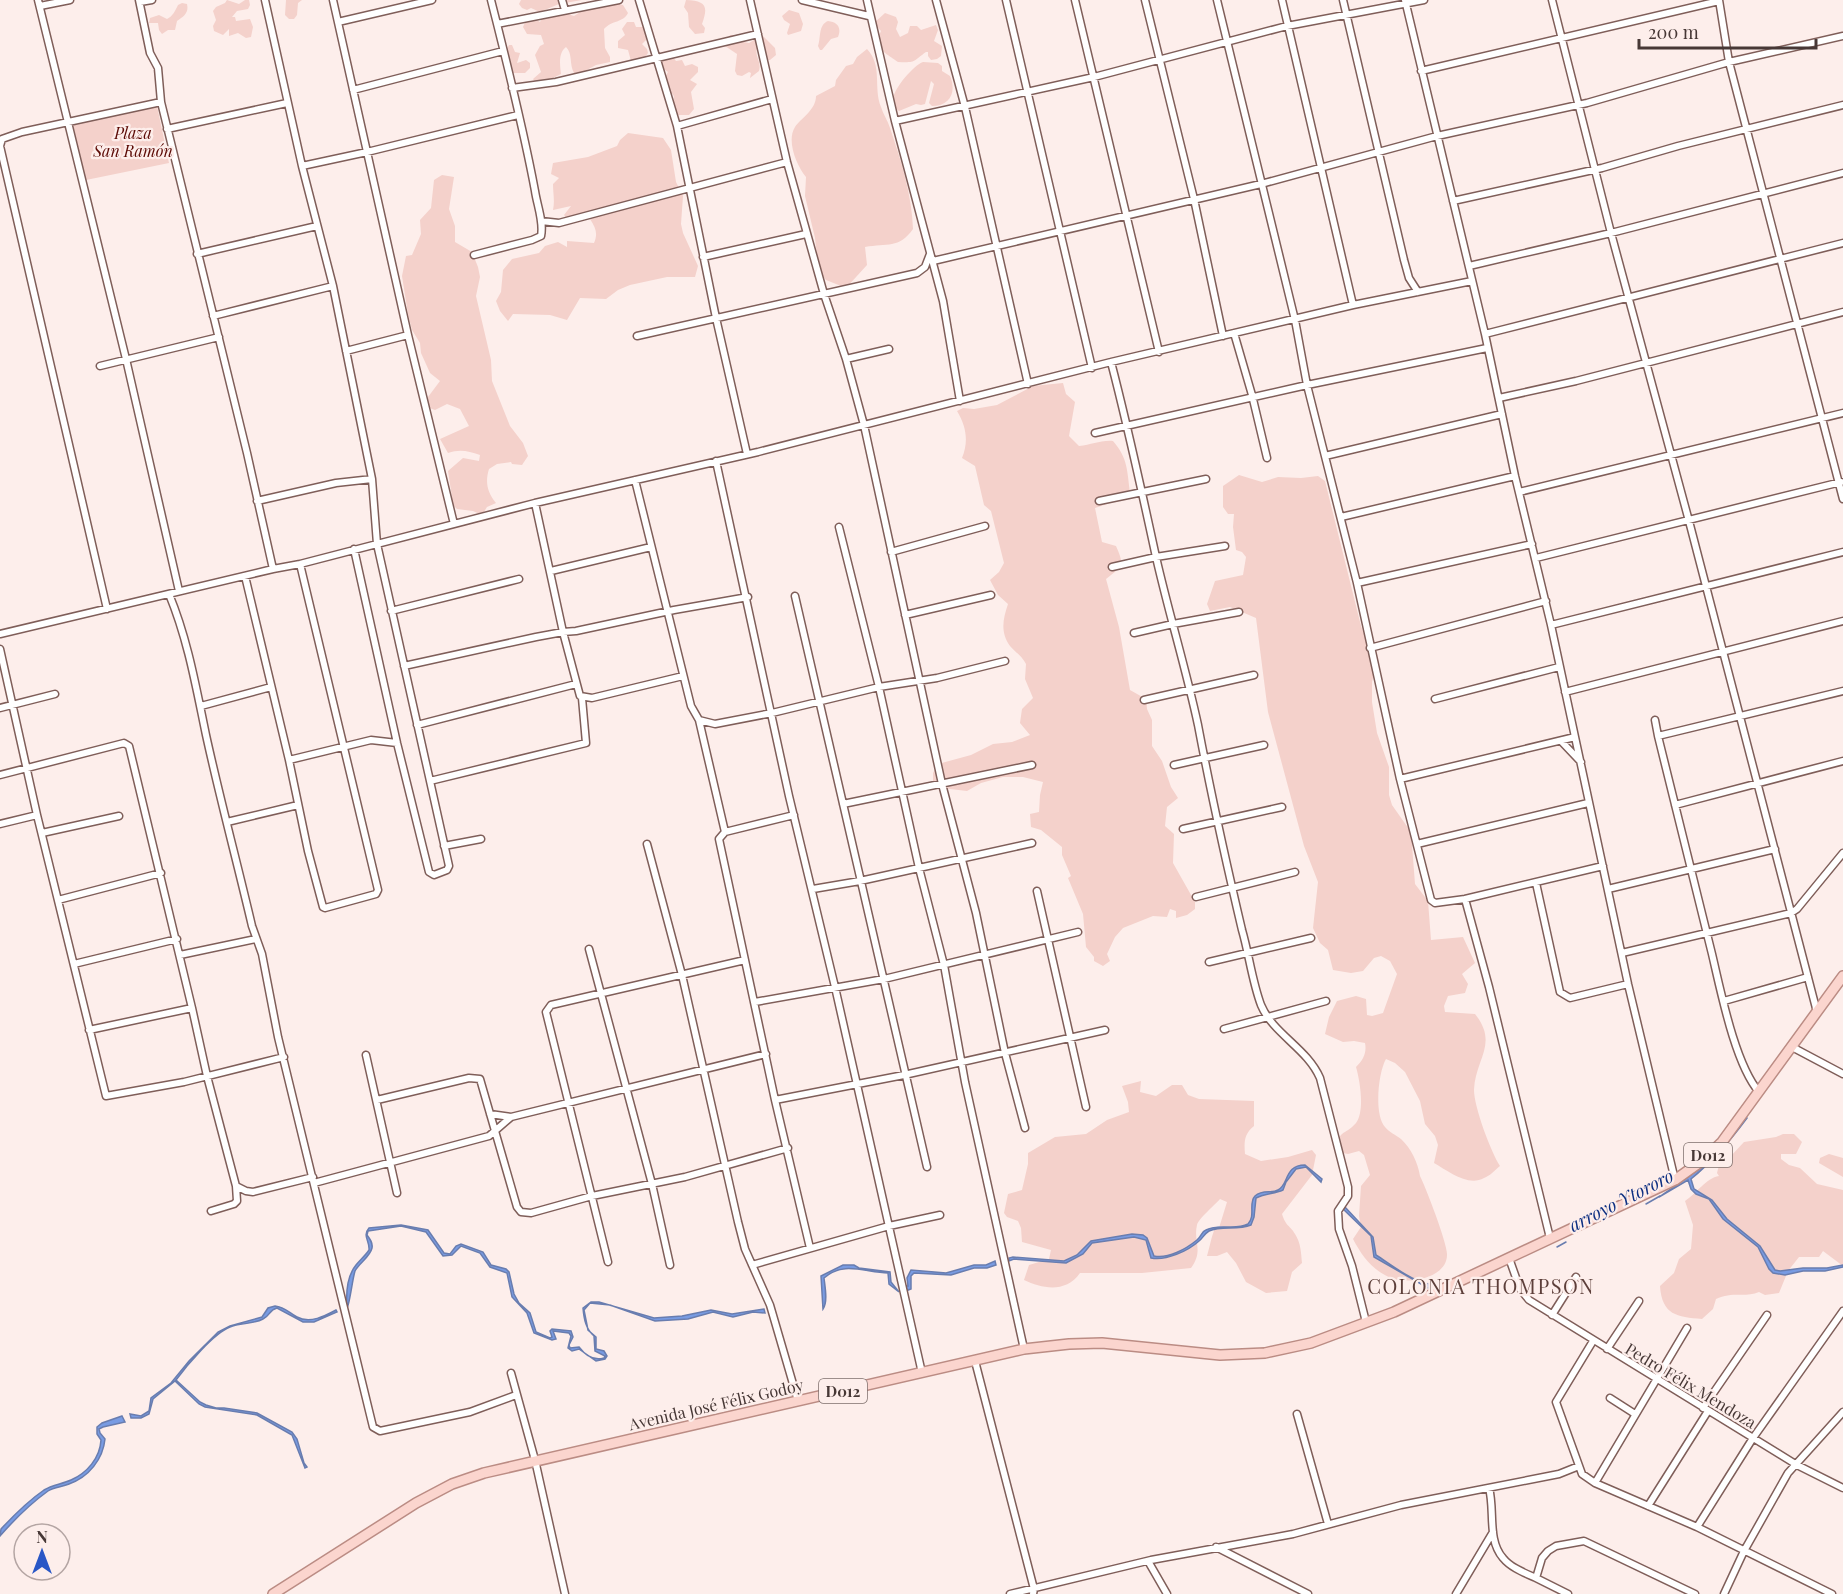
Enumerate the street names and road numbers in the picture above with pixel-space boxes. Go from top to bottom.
road number: D012 [1684,1143,1732,1167]
street label: Pedro Félix Mendoza [1622,1338,1760,1432]
street label: Avenida José Félix Godoy [626,1374,805,1435]
road number: D012 [819,1379,867,1403]

